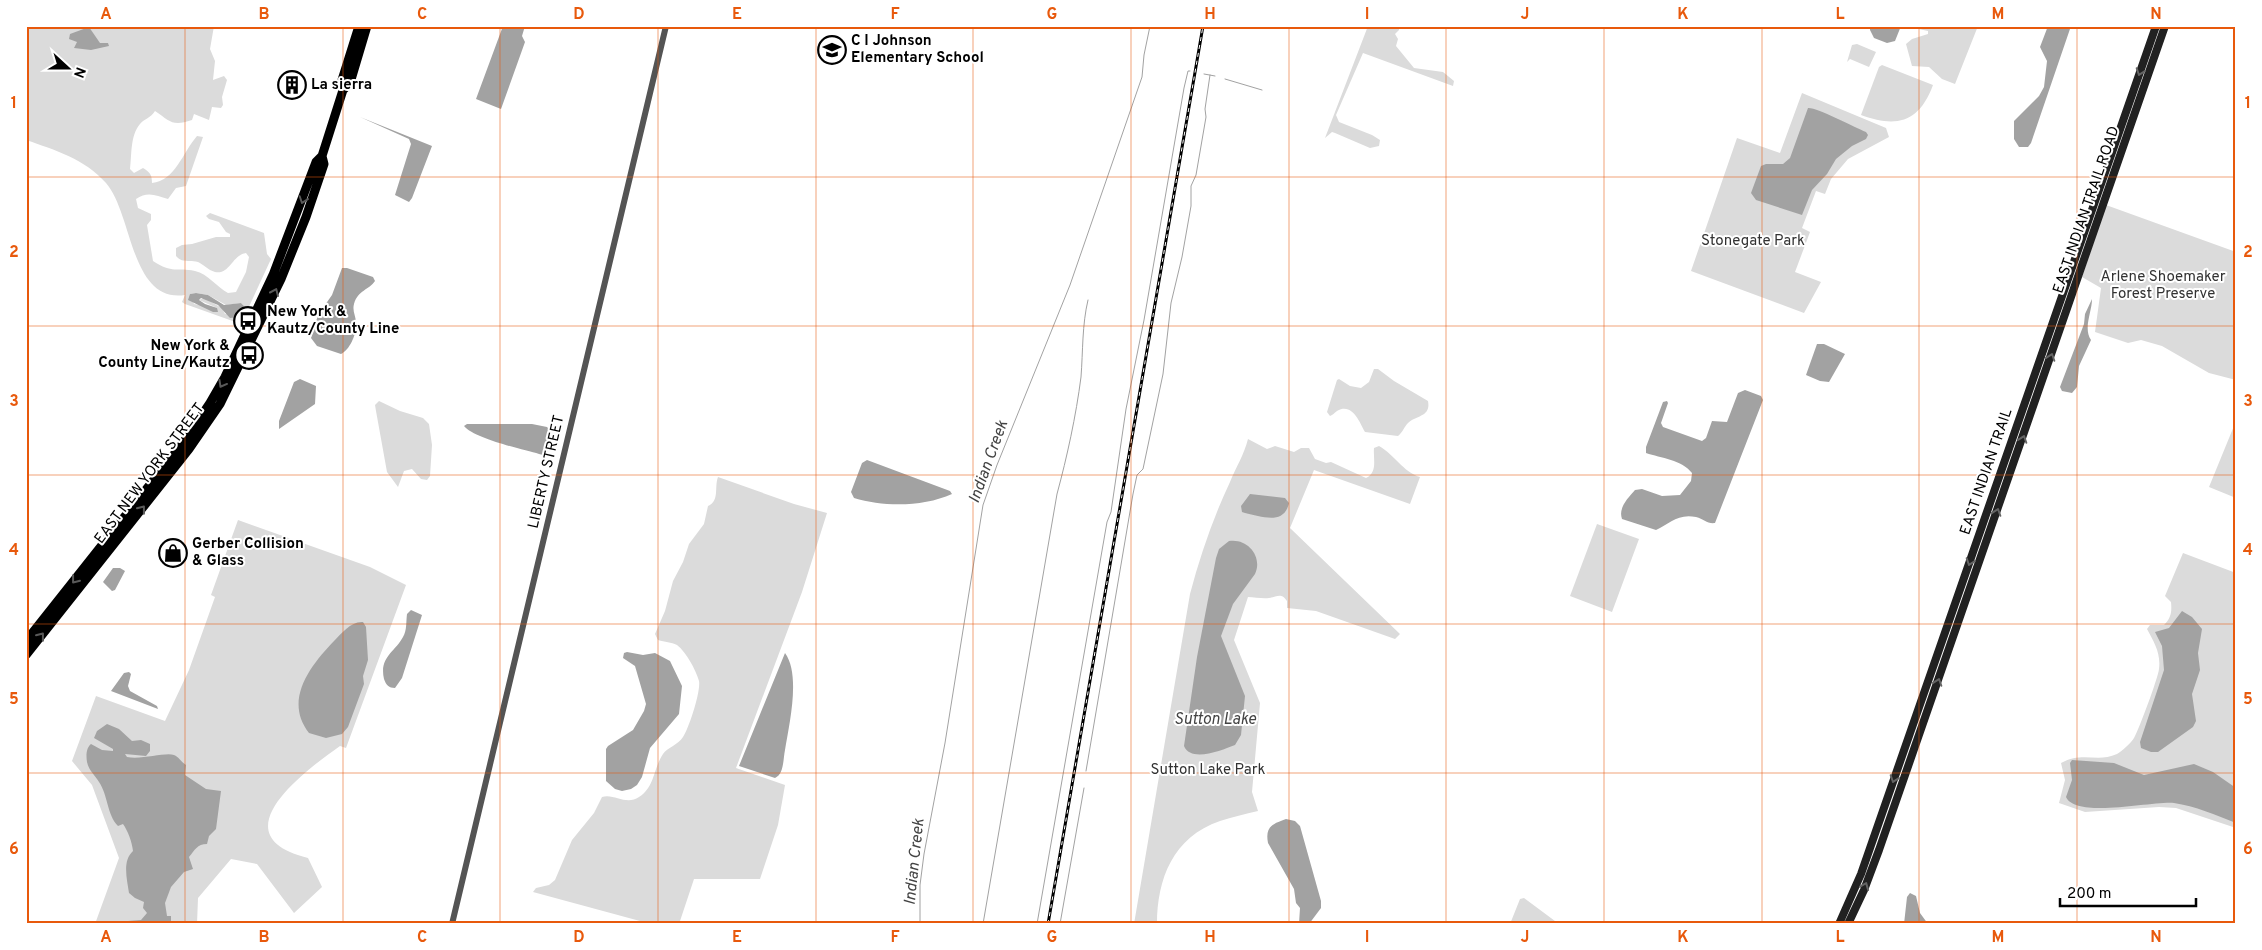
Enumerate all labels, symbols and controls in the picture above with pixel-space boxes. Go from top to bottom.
text: A [100,5,112,25]
text: B [258,5,270,25]
text: C [417,5,427,25]
text: D [573,5,585,25]
text: E [732,5,742,25]
text: F [890,5,900,25]
text: G [1047,5,1057,25]
text: H [1204,5,1216,25]
text: I [1365,5,1369,25]
text: J [1521,5,1529,25]
text: K [1677,5,1689,25]
text: L [1835,5,1845,25]
text: M [1992,5,2004,25]
text: N [2150,5,2162,25]
place label: C I Johnson Elementary School [851,32,984,68]
school or university icon: C I Johnson Elementary School [817,35,847,65]
north arrow [42,42,92,92]
text: N [69,64,88,80]
one-way arrow [2136,68,2146,76]
building icon: La sierra [277,70,307,100]
place label: La sierra [311,76,372,95]
text: 1 [11,94,17,114]
text: 1 [2245,94,2251,114]
street label: EAST INDIAN TRAIL ROAD [2049,124,2125,296]
one-way arrow [298,195,308,204]
park label: Stonegate Park [1701,232,1805,251]
text: 2 [9,243,19,263]
text: 2 [2243,243,2253,263]
park label: Arlene Shoemaker Forest Preserve [2100,268,2226,304]
one-way arrow [268,288,279,297]
place label: New York & Kautz/County Line [267,303,399,339]
bus stop icon: New York & Kautz/County Line [233,306,263,336]
place label: New York & County Line/Kautz [98,337,230,373]
bus stop icon: New York & County Line/Kautz [234,340,264,370]
one-way arrow [2045,354,2055,362]
one-way arrow [218,378,228,387]
text: 3 [9,392,19,412]
text: 3 [2243,392,2253,412]
street label: EAST NEW YORK STREET [91,400,209,548]
street label: EAST INDIAN TRAIL [1956,406,2018,538]
street label: LIBERTY STREET [525,413,569,531]
water label: Indian Creek [965,417,1014,506]
one-way arrow [2017,435,2027,443]
one-way arrow [136,506,144,515]
one-way arrow [1991,509,2001,517]
place label: Gerber Collision & Glass [192,535,304,571]
shop icon: Gerber Collision & Glass [158,538,188,568]
text: 4 [9,541,19,561]
text: 4 [2243,541,2253,561]
one-way arrow [1966,558,1976,566]
one-way arrow [72,574,80,583]
one-way arrow [36,633,44,642]
one-way arrow [1932,679,1942,687]
text: 5 [9,690,19,710]
text: 5 [2243,690,2253,710]
water label: Sutton Lake [1174,710,1257,730]
park label: Sutton Lake Park [1150,761,1266,780]
one-way arrow [1890,775,1900,783]
water label: Indian Creek [901,817,930,906]
text: 6 [9,840,19,860]
text: 6 [2243,840,2253,860]
scale bar [2060,875,2196,907]
one-way arrow [1859,882,1870,891]
text: 200 m [2067,885,2112,904]
text: A [100,928,112,948]
text: B [258,928,270,948]
text: C [417,928,427,948]
text: D [573,928,585,948]
text: E [732,928,742,948]
text: F [890,928,900,948]
text: G [1047,928,1057,948]
text: H [1204,928,1216,948]
text: I [1365,928,1369,948]
text: J [1521,928,1529,948]
text: K [1677,928,1689,948]
text: L [1835,928,1845,948]
text: M [1992,928,2004,948]
text: N [2150,928,2162,948]

